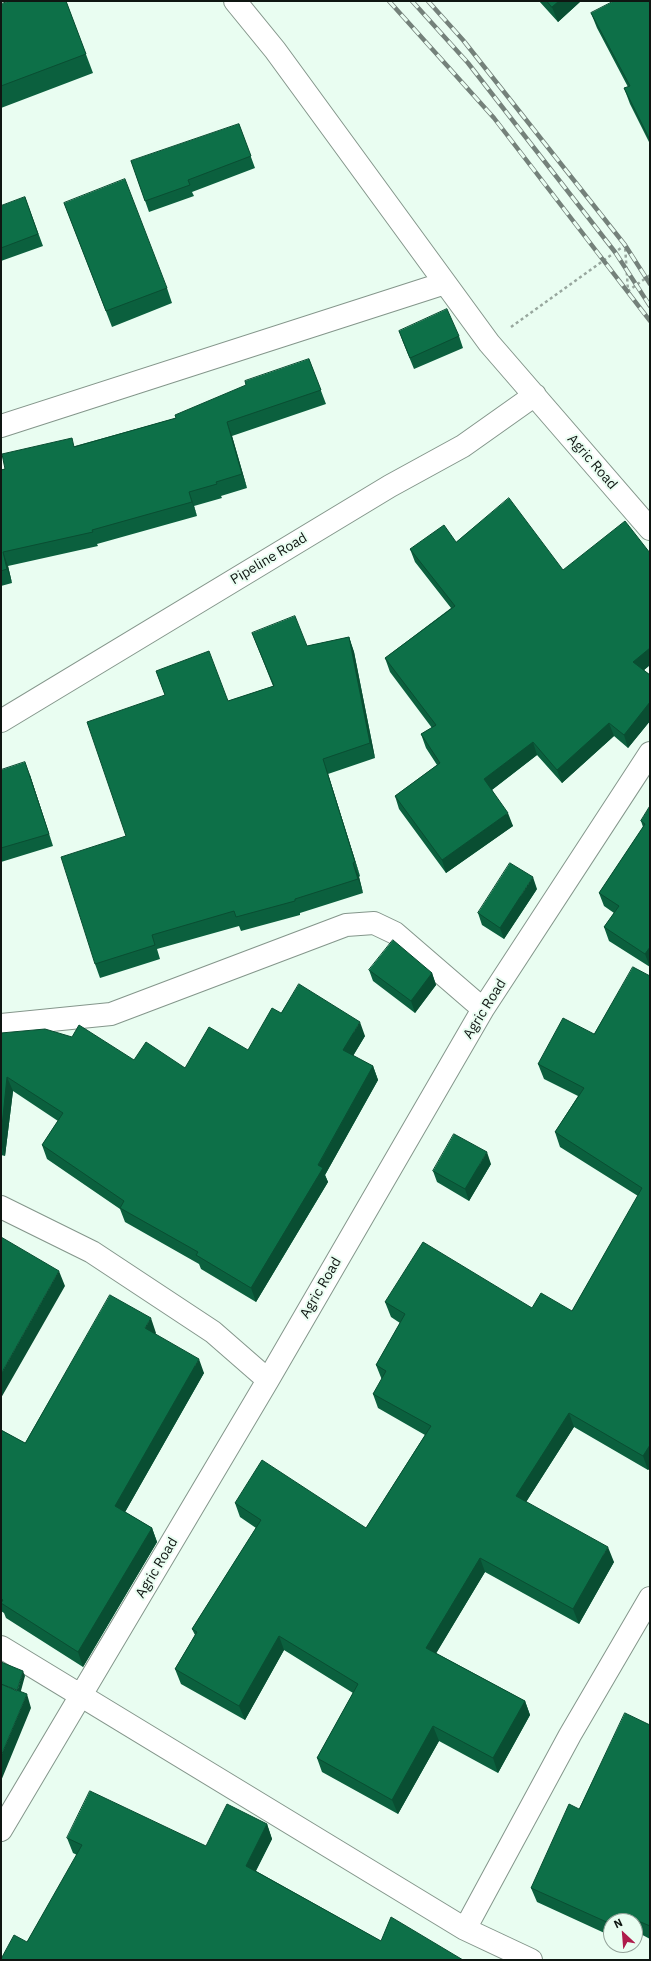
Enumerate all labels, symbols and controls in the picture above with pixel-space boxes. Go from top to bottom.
street label: Agric Road [564,431,620,493]
street label: Pipeline Road [228,530,310,588]
street label: Agric Road [460,976,510,1042]
street label: Agric Road [297,1255,345,1321]
street label: Agric Road [132,1535,182,1601]
north arrow [603,1913,643,1953]
text: N [612,1915,625,1931]

